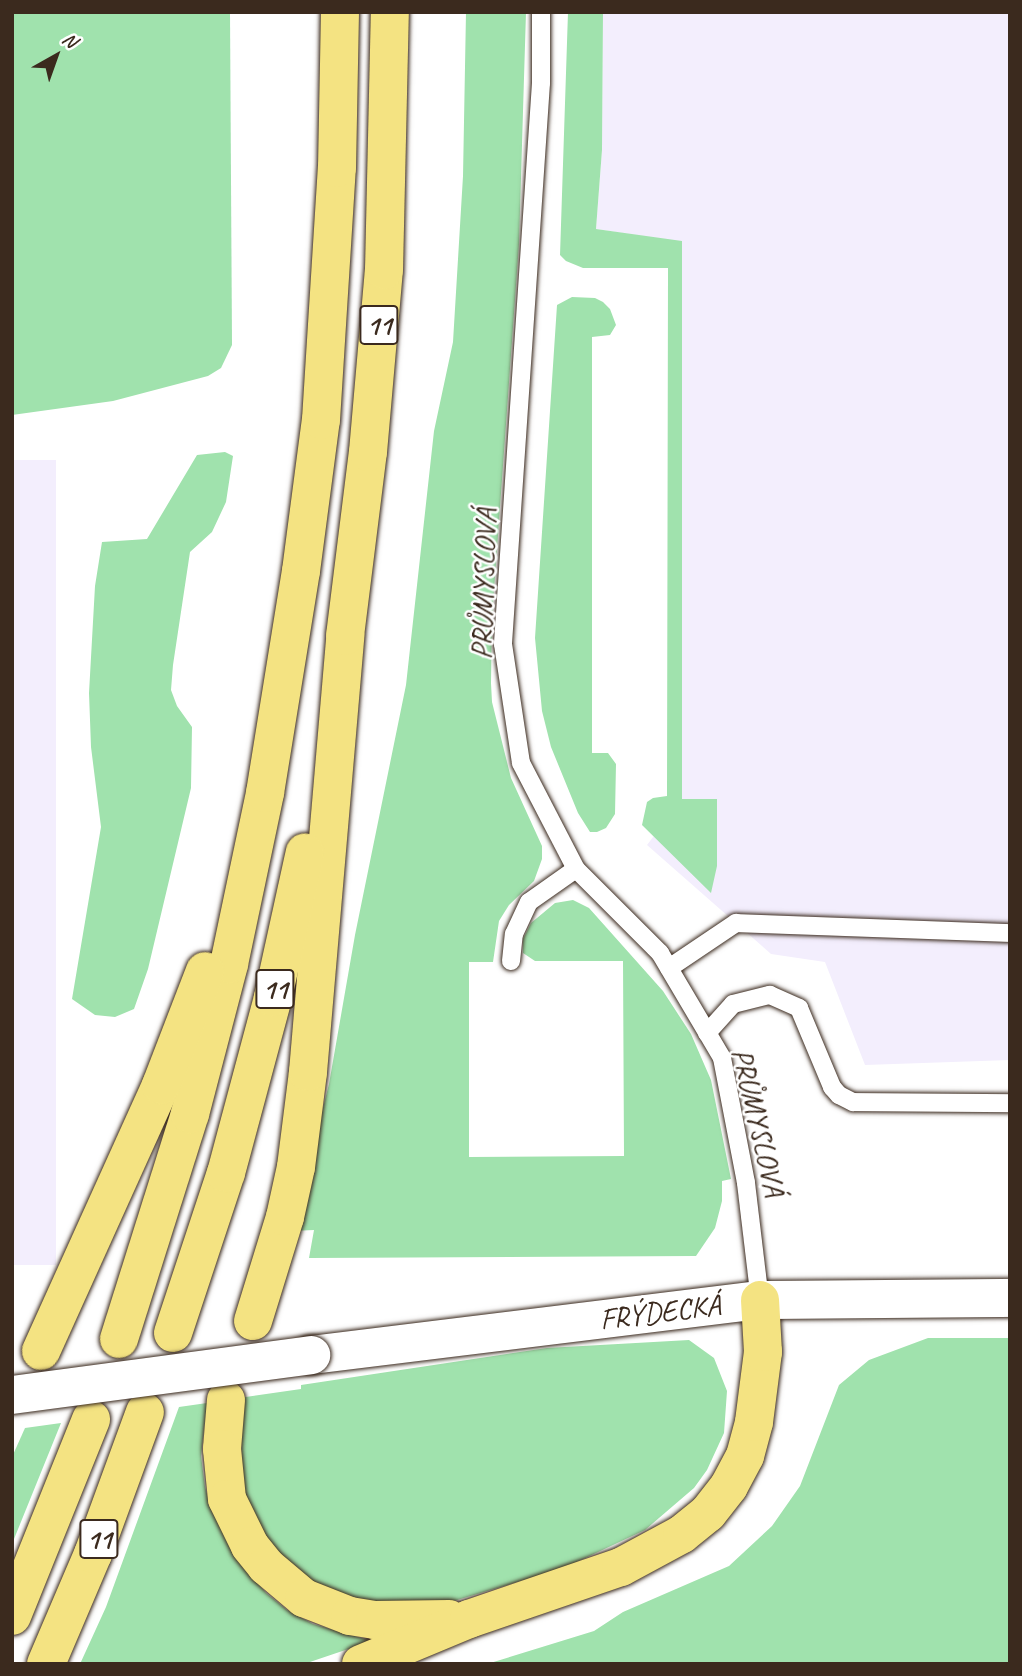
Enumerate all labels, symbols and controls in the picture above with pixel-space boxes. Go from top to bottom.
north arrow [21,21,91,91]
text: N [57,27,82,53]
road number: 11 [358,300,400,350]
street label: PRŮMYSLOVÁ [462,508,504,660]
road number: 11 [254,964,296,1014]
street label: PRŮMYSLOVÁ [725,1045,793,1199]
street label: FRÝDECKÁ [598,1287,722,1337]
road number: 11 [78,1514,120,1564]

